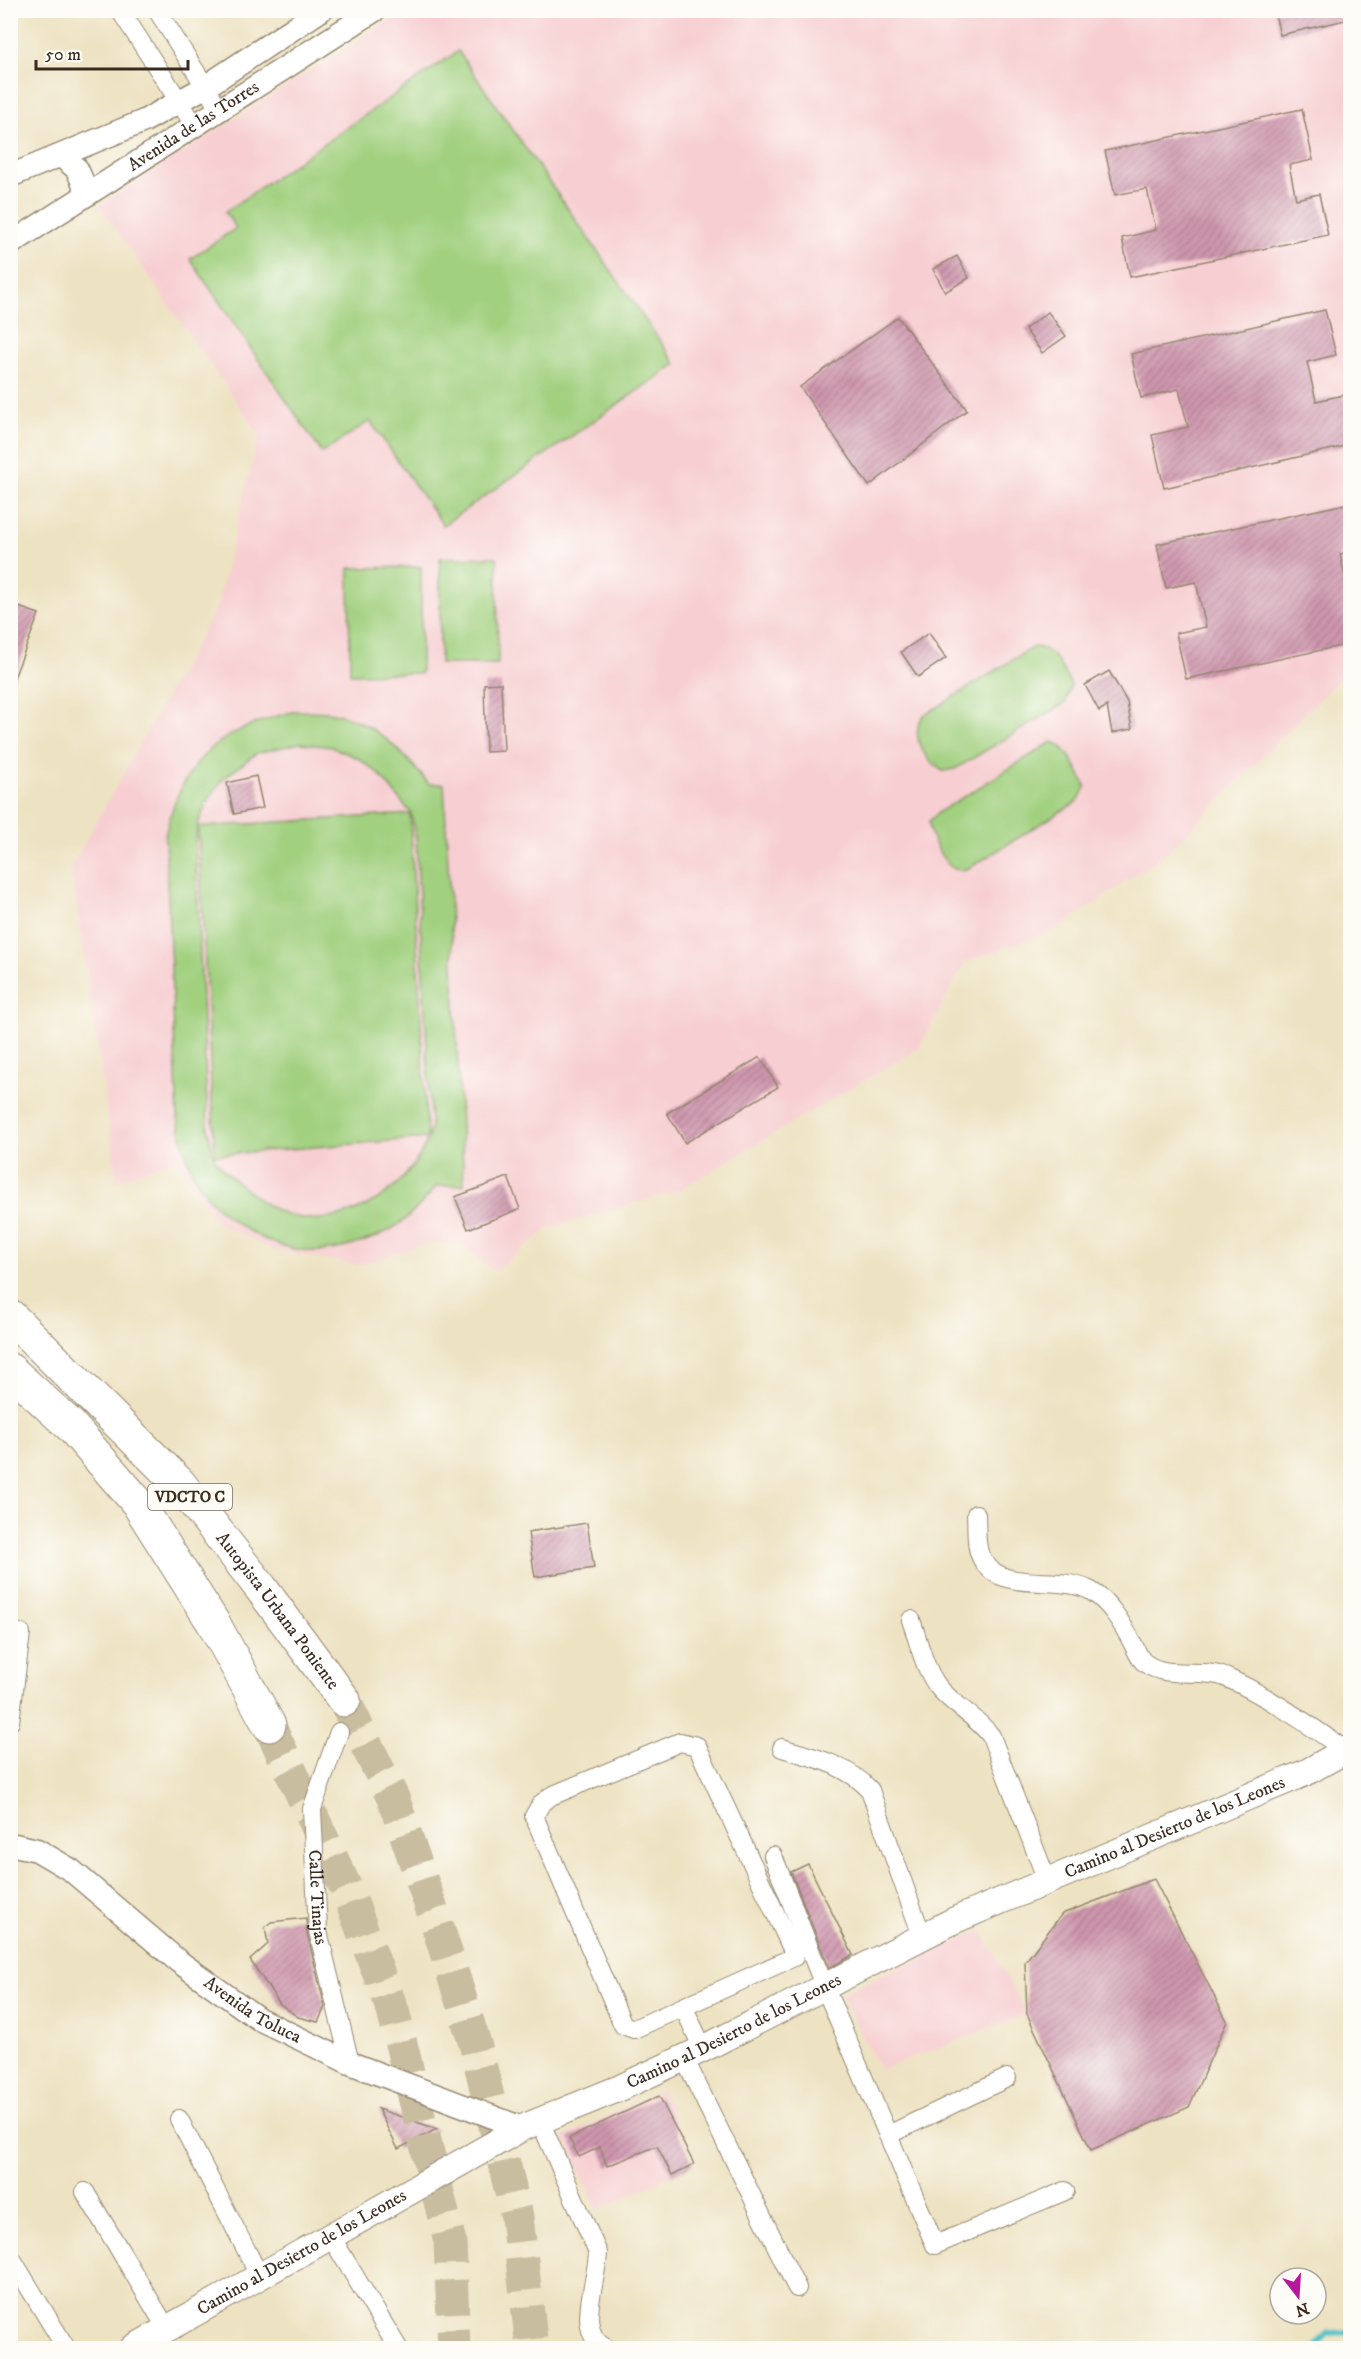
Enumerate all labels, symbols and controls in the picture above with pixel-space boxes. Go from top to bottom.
scale bar [36,33,188,71]
text: 50 m [45,44,81,66]
street label: Avenida de las Torres [124,76,263,176]
road number: VDCTO C [148,1484,232,1510]
street label: Autopista Urbana Poniente [211,1528,344,1694]
street label: Camino al Desierto de los Leones [1061,1772,1288,1884]
street label: Calle Tinajas [303,1849,332,1947]
street label: Camino al Desierto de los Leones [623,1969,845,2094]
street label: Avenida Toluca [199,1972,305,2049]
street label: Camino al Desierto de los Leones [193,2185,410,2320]
north arrow [1268,2266,1328,2326]
text: N [1293,2298,1311,2321]

